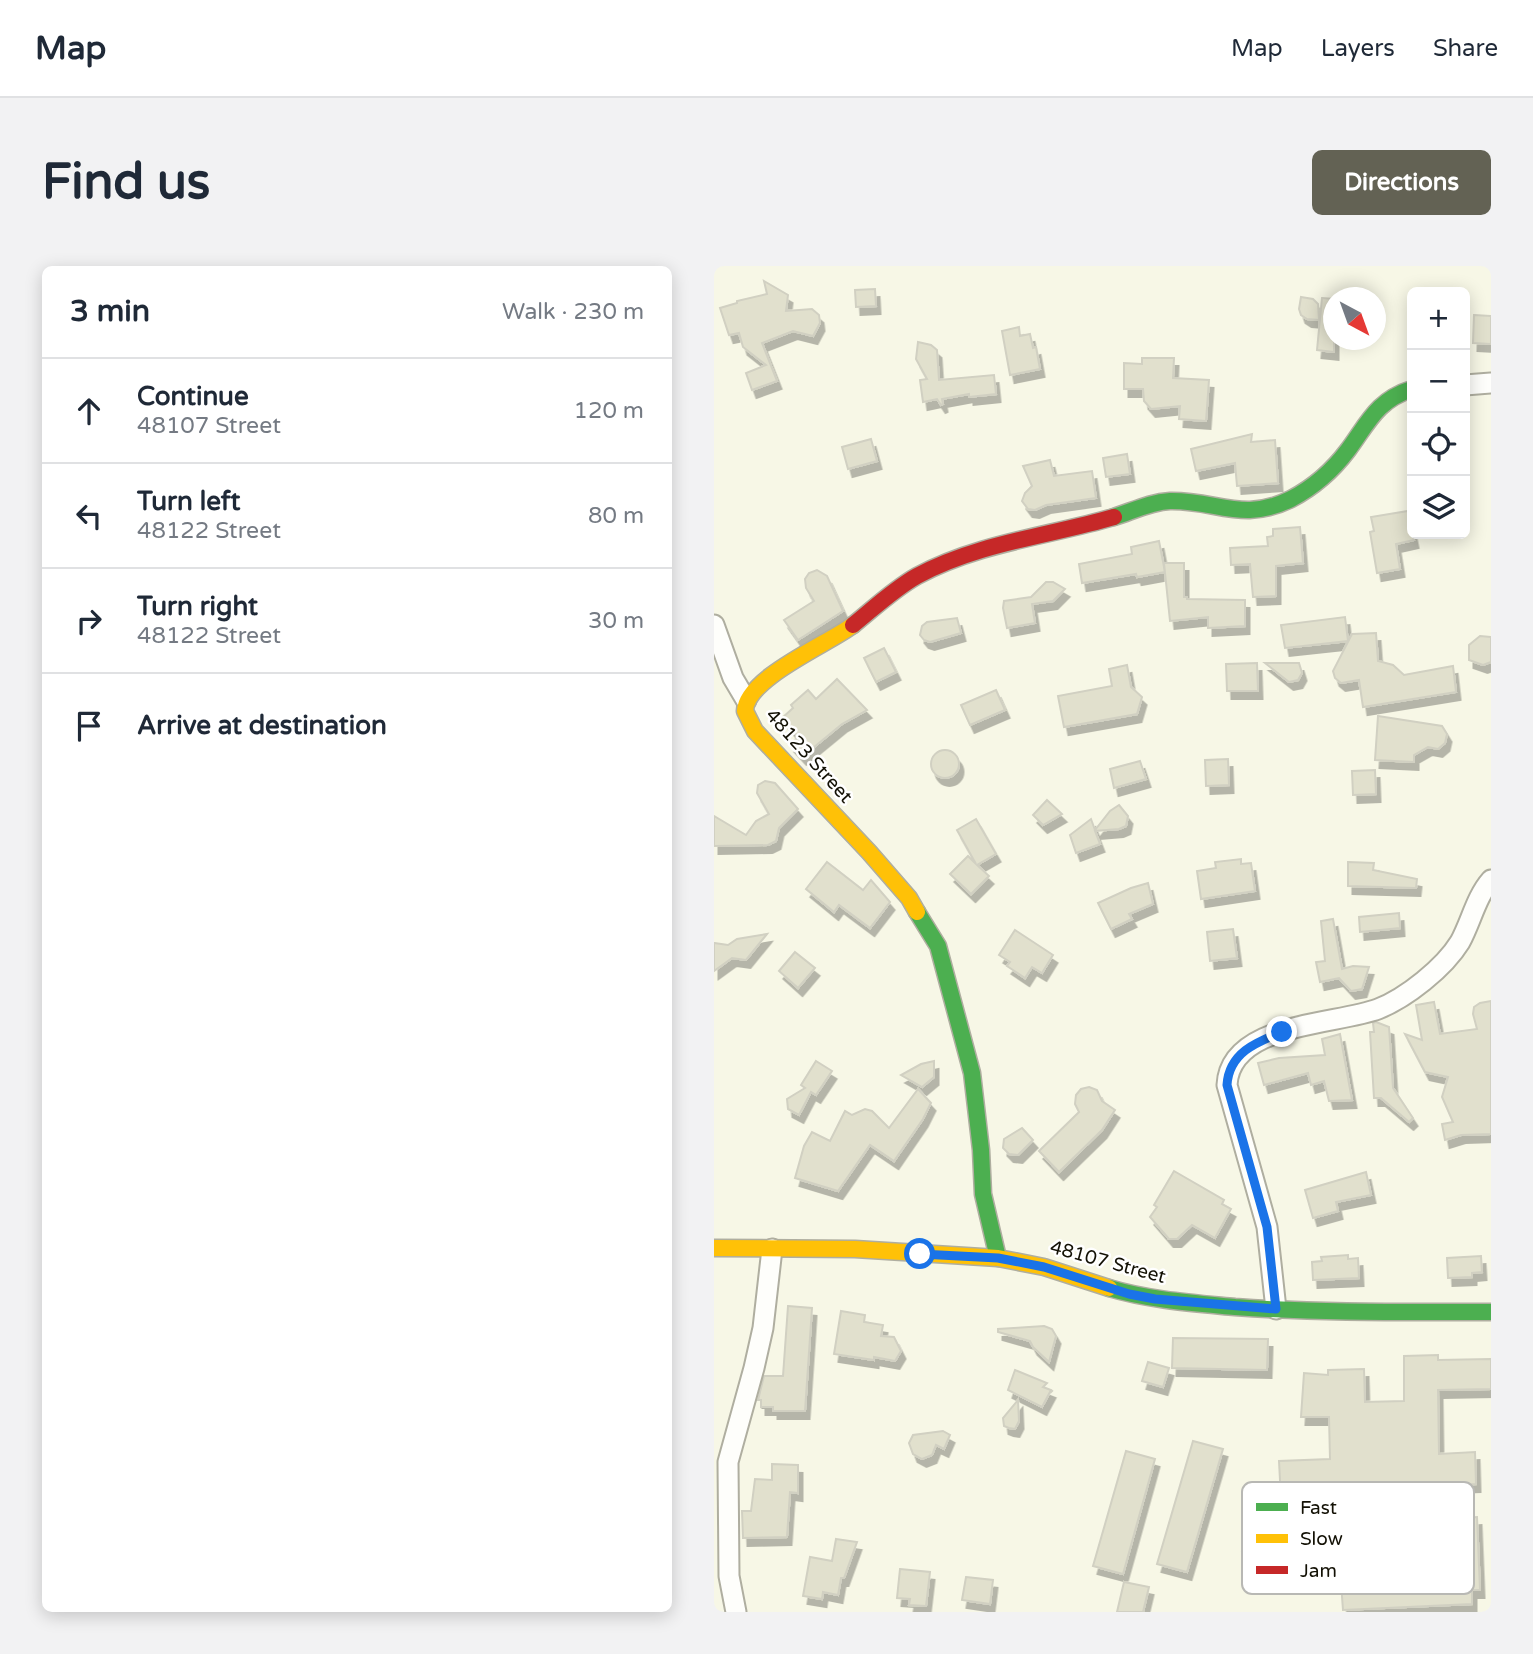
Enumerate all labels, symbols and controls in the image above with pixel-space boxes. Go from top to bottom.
text: Map [35,29,106,68]
text: Map [1231,34,1283,63]
text: Layers [1321,34,1395,63]
text: Share [1433,34,1498,63]
button: Directions [1312,150,1491,215]
text: Find us [42,153,210,212]
north arrow [1323,287,1386,350]
map controls [1407,287,1470,539]
button: + [1407,287,1470,350]
text: 3 min [70,293,150,330]
text: Walk · 230 m [502,298,644,326]
button: − [1407,350,1470,413]
text: Continue [137,381,249,412]
icon: ahead [70,392,108,430]
text: 120 m [574,397,644,425]
text: 48107 Street [137,412,281,440]
button: locate [1407,413,1470,476]
button: layers [1407,476,1470,539]
text: Turn left [137,486,240,517]
icon: left [70,497,108,535]
text: 80 m [588,502,644,530]
text: 48122 Street [137,517,281,545]
text: Turn right [137,591,258,622]
icon: right [70,602,108,640]
text: 30 m [588,607,644,635]
text: 48122 Street [137,622,281,650]
street label: 48123 Street [761,704,857,808]
icon: arrive [70,707,108,745]
text: Arrive at destination [137,710,387,741]
route end [1266,1016,1297,1047]
street label: 48107 Street [1048,1236,1168,1288]
route start [904,1238,935,1269]
legend [1242,1482,1474,1594]
text: Fast [1300,1497,1337,1519]
text: Slow [1300,1528,1343,1550]
text: Jam [1300,1560,1337,1582]

